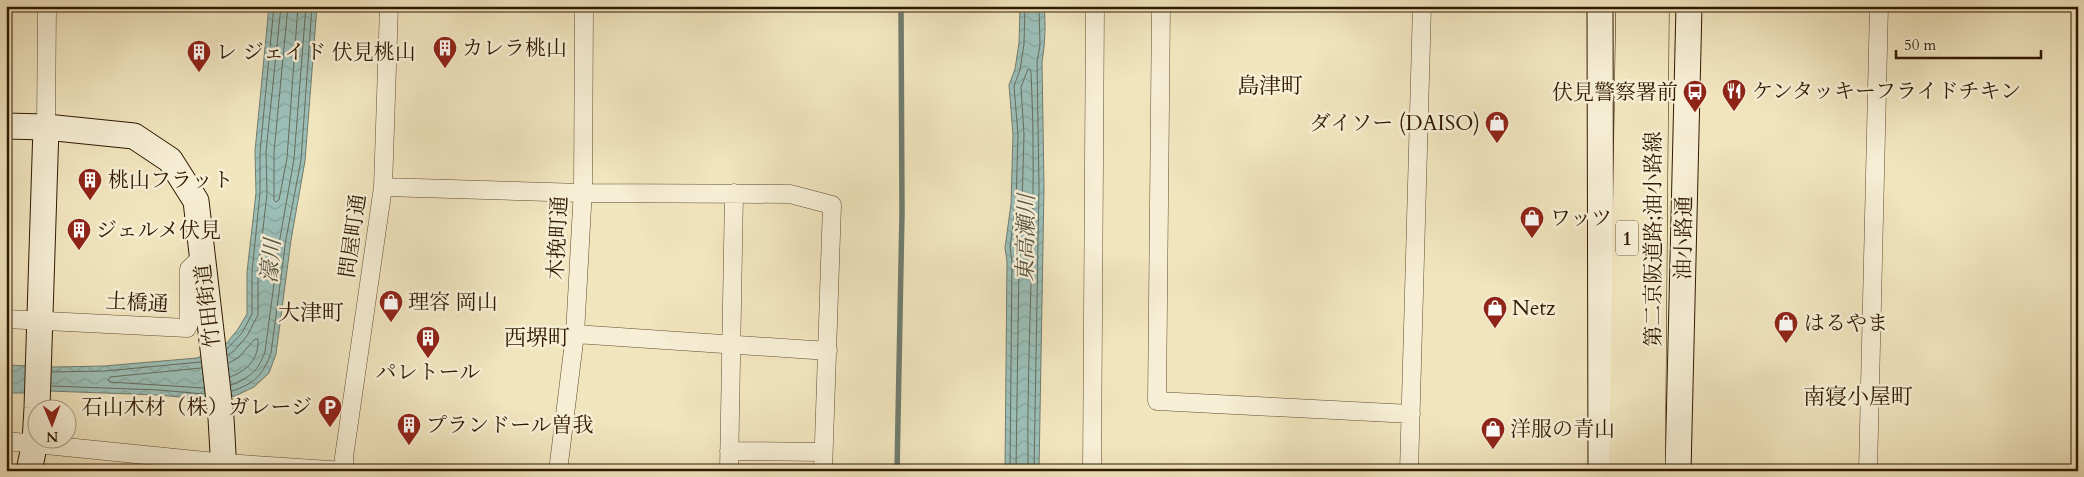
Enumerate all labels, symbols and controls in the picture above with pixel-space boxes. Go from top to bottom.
scale bar [1896,28,2042,60]
place label: カレラ桃山 [462,34,567,63]
building icon: カレラ桃山 [432,35,458,69]
text: 50 m [1904,35,1936,55]
place label: レ ジェイド 伏見桃山 [216,38,416,67]
building icon: レ ジェイド 伏見桃山 [186,39,212,73]
district label: 島津町 [1237,71,1303,101]
place label: ケンタッキーフライドチキン [1752,77,2021,106]
place label: 伏見警察署前 [1552,78,1678,107]
restaurant icon: ケンタッキーフライドチキン [1721,78,1747,112]
bus stop icon: 伏見警察署前 [1682,79,1708,113]
place label: ダイソー (DAISO) [1310,109,1480,138]
shop icon: ダイソー (DAISO) [1484,110,1510,144]
street label: 第二京阪道路;油小路線 [1639,131,1668,347]
place label: 桃山フラット [108,166,234,195]
building icon: 桃山フラット [77,167,103,201]
street label: 問屋町通 [333,192,373,280]
water label: 東高瀬川 [1010,192,1042,282]
street label: 木挽町通 [541,195,575,281]
street label: 油小路通 [1669,196,1699,280]
place label: ワッツ [1550,204,1612,233]
shop icon: ワッツ [1519,205,1545,239]
place label: ジェルメ伏見 [96,216,221,245]
building icon: ジェルメ伏見 [66,217,92,251]
road number: 1 [1616,220,1638,256]
water label: 濠川 [254,236,288,284]
street label: 竹田街道 [188,263,228,349]
street label: 土橋通 [105,287,169,319]
place label: 理容 岡山 [408,288,498,317]
shop icon: 理容 岡山 [378,289,404,323]
place label: Netz [1512,294,1556,323]
shop icon: Netz [1482,295,1508,329]
district label: 大津町 [278,298,344,328]
place label: はるやま [1804,309,1888,338]
shop icon: はるやま [1773,310,1799,344]
district label: 西堺町 [504,323,570,353]
building icon: パレトール [415,325,441,359]
place label: パレトール [376,358,480,387]
district label: 南寝小屋町 [1803,382,1913,412]
place label: 石山木材（株）ガレージ [81,393,312,422]
parking icon: 石山木材（株）ガレージ [317,394,343,428]
north arrow [28,400,78,450]
place label: プランドール曽我 [426,411,594,440]
building icon: プランドール曽我 [396,412,422,446]
place label: 洋服の青山 [1510,415,1615,444]
shop icon: 洋服の青山 [1480,416,1506,450]
text: N [46,427,58,446]

